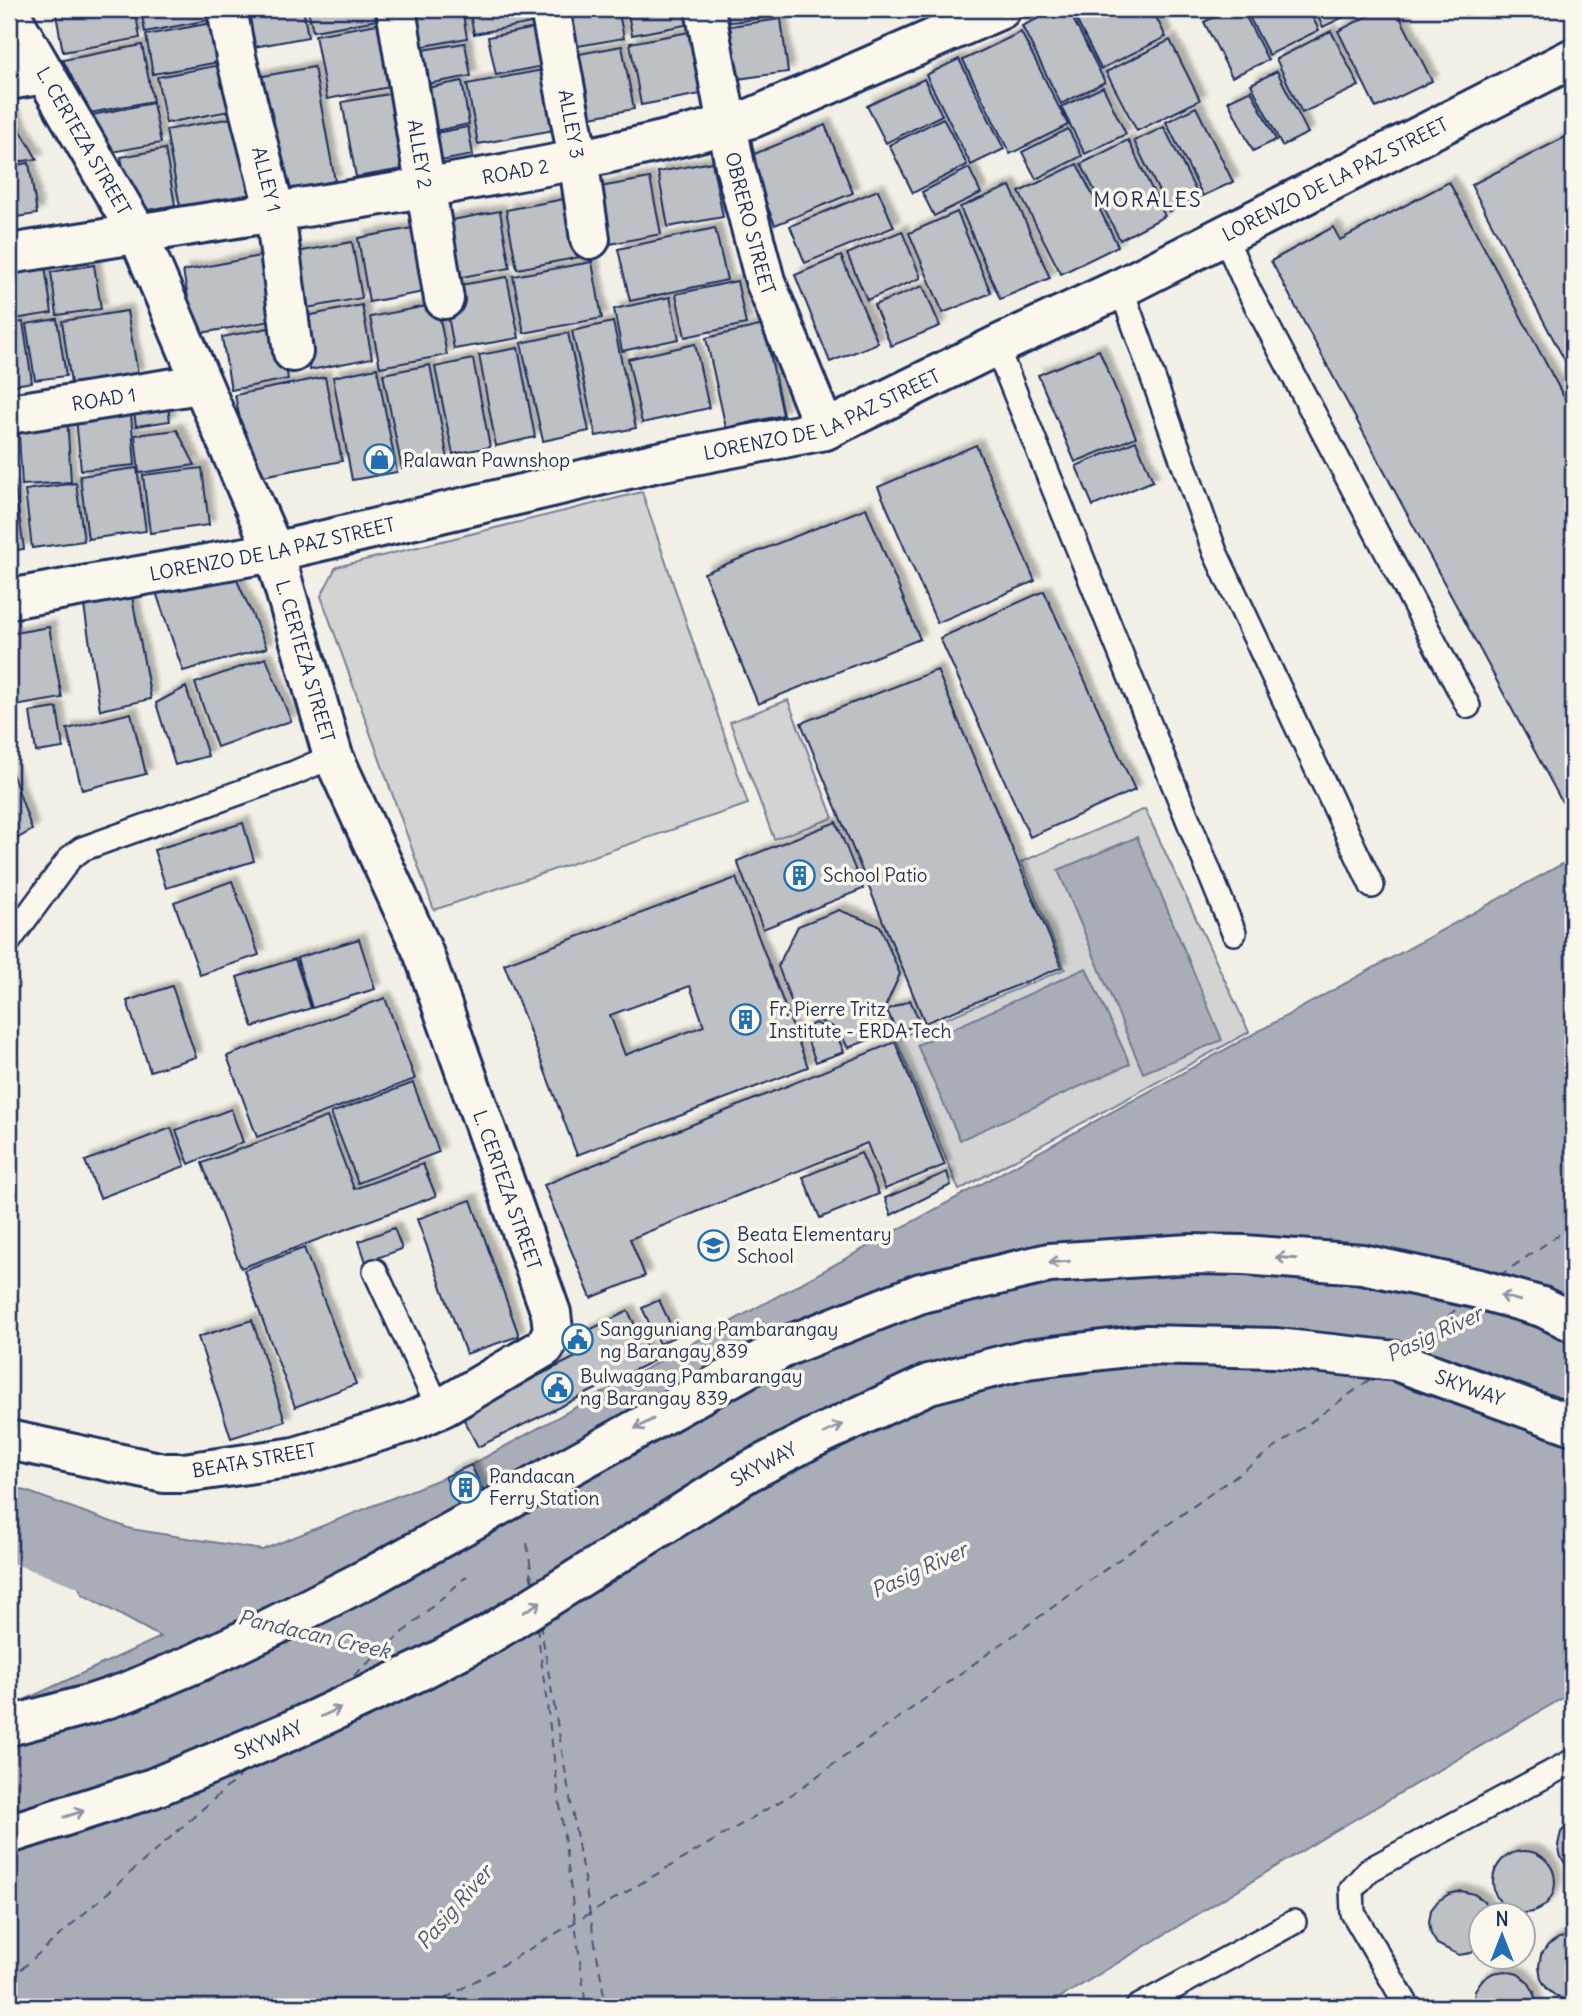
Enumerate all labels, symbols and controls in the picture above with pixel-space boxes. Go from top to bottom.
street label: L. CERTEZA STREET [31,62,136,219]
street label: ALLEY 3 [553,87,590,161]
street label: LORENZO DE LA PAZ STREET [1218,112,1452,246]
street label: ALLEY 2 [402,118,438,190]
street label: ALLEY 1 [247,144,287,215]
street label: OBRERO STREET [721,150,781,298]
street label: ROAD 2 [480,154,551,190]
district label: MORALES [1093,186,1203,213]
street label: LORENZO DE LA PAZ STREET [701,363,944,465]
street label: ROAD 1 [70,382,138,416]
shop icon: Palawan Pawnshop [363,443,397,477]
place label: Palawan Pawnshop [403,448,570,472]
street label: LORENZO DE LA PAZ STREET [148,512,397,586]
street label: L. CERTEZA STREET [271,577,340,745]
building icon: School Patio [783,858,817,892]
place label: School Patio [823,863,927,887]
place label: Fr. Pierre Tritz Institute - ERDA Tech [769,997,952,1043]
building icon: Fr. Pierre Tritz Institute - ERDA Tech [729,1003,763,1037]
street label: L. CERTEZA STREET [468,1107,547,1273]
place label: Beata Elementary School [737,1222,892,1268]
school or university icon: Beata Elementary School [697,1228,731,1262]
one-way arrow [1275,1252,1298,1265]
one-way arrow [1048,1256,1071,1269]
one-way arrow [1499,1290,1521,1303]
water label: Pasig River [1382,1299,1489,1368]
place label: Sangguniang Pambarangay ng Barangay 839 [600,1317,838,1363]
public building icon: Sangguniang Pambarangay ng Barangay 839 [560,1323,594,1357]
place label: Bulwagang Pambarangay ng Barangay 839 [580,1364,802,1410]
street label: SKYWAY [1432,1364,1508,1411]
public building icon: Bulwagang Pambarangay ng Barangay 839 [540,1370,574,1404]
one-way arrow [635,1417,655,1431]
one-way arrow [822,1422,843,1435]
street label: SKYWAY [726,1436,801,1492]
street label: BEATA STREET [190,1437,318,1483]
place label: Pandacan Ferry Station [489,1464,600,1510]
building icon: Pandacan Ferry Station [449,1470,483,1504]
water label: Pasig River [867,1535,974,1604]
one-way arrow [522,1600,542,1614]
water label: Pandacan Creek [235,1603,394,1665]
one-way arrow [320,1705,341,1718]
street label: SKYWAY [231,1715,307,1765]
one-way arrow [63,1807,85,1820]
water label: Pasig River [410,1857,500,1955]
north arrow [1466,1900,1536,1970]
text: N [1495,1907,1509,1931]

